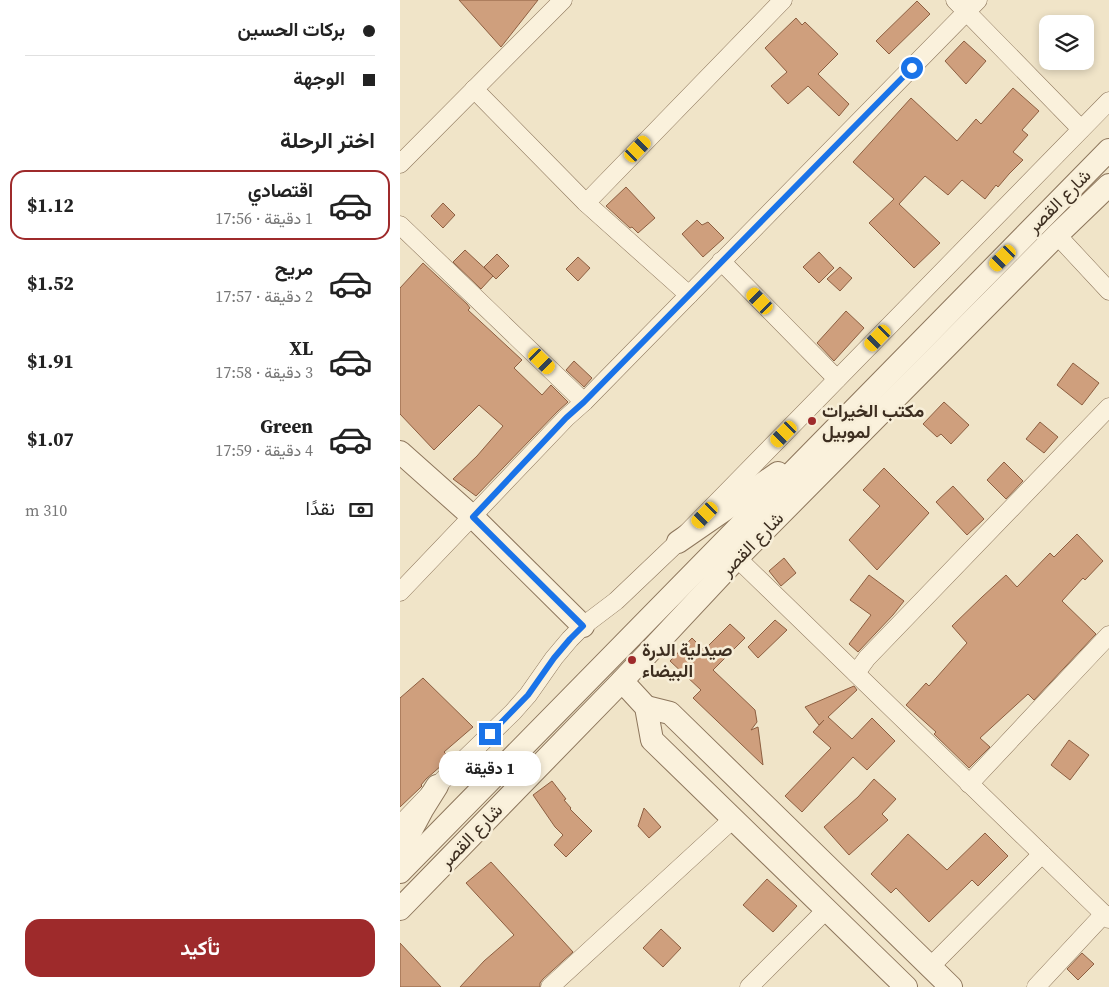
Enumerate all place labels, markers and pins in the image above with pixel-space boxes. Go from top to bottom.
place label: مكتب الخيرات لموبيل [822,398,925,444]
marker: مكتب الخيرات لموبيل [806,415,818,427]
place label: صيدلية الدرة البيضاء [642,637,733,683]
marker: صيدلية الدرة البيضاء [626,654,638,666]

